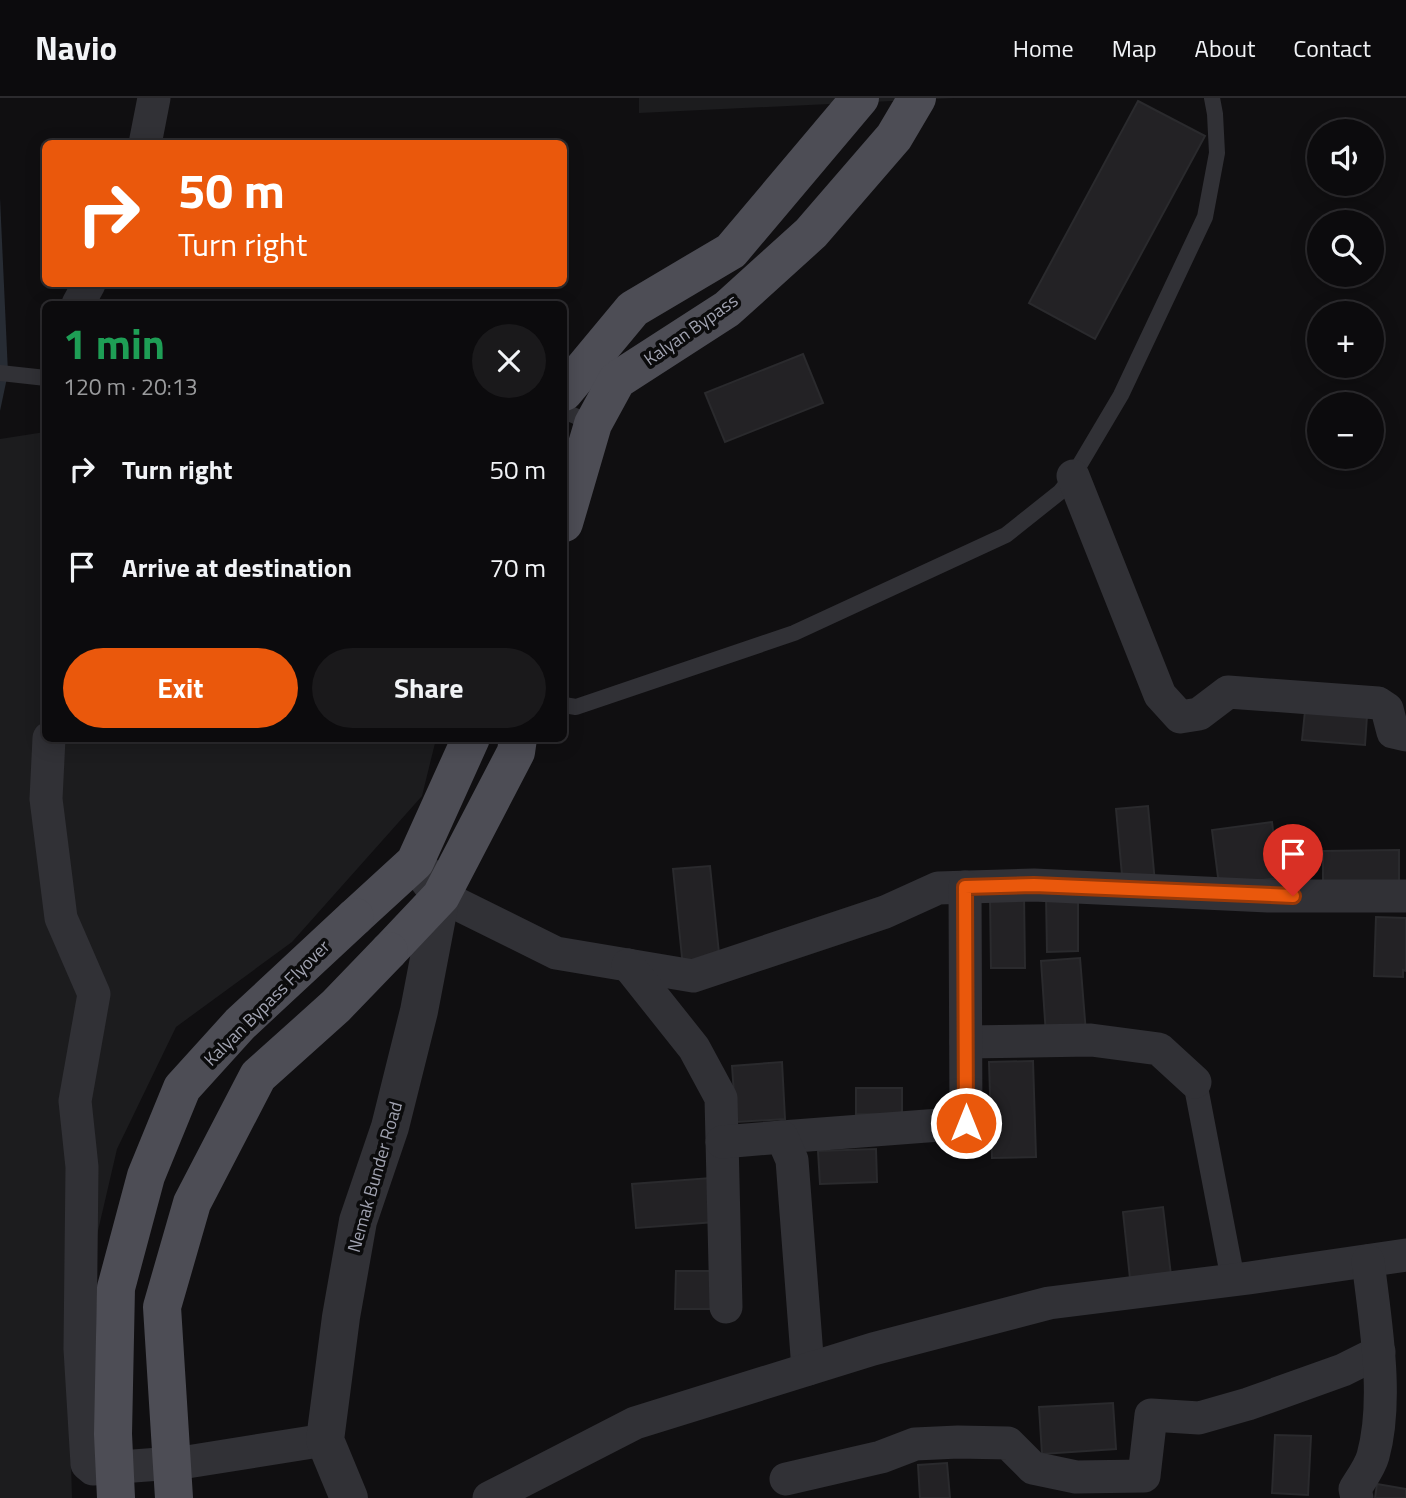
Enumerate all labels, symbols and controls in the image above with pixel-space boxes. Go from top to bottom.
text: Navio [35,23,117,73]
text: Home [1013,30,1074,66]
text: Map [1112,30,1157,66]
text: About [1195,30,1255,66]
text: Contact [1293,30,1371,66]
map controls [1307,119,1384,469]
button: sound [1307,119,1384,196]
text: 50 m [178,152,285,227]
icon: right [63,168,154,259]
button: search [1307,210,1384,287]
text: Turn right [178,220,307,268]
street label: Kalyan Bypass [638,287,743,372]
button: + [1307,301,1384,378]
text: 1 min [63,311,165,375]
button: close [472,324,546,398]
text: 120 m · 20:13 [63,369,198,404]
button: − [1307,392,1384,469]
icon: right [63,450,101,488]
text: Turn right [122,450,233,489]
text: 50 m [489,450,546,489]
icon: arrive [63,548,101,586]
text: Arrive at destination [122,548,352,587]
text: 70 m [489,548,546,587]
button: Exit [63,648,298,728]
button: Share [312,648,546,728]
pin [1263,824,1323,896]
icon: arrive [1274,835,1312,873]
street label: Kalyan Bypass Flyover [197,933,336,1072]
position arrow [929,1086,1003,1160]
street label: Nemak Bunder Road [340,1098,409,1256]

